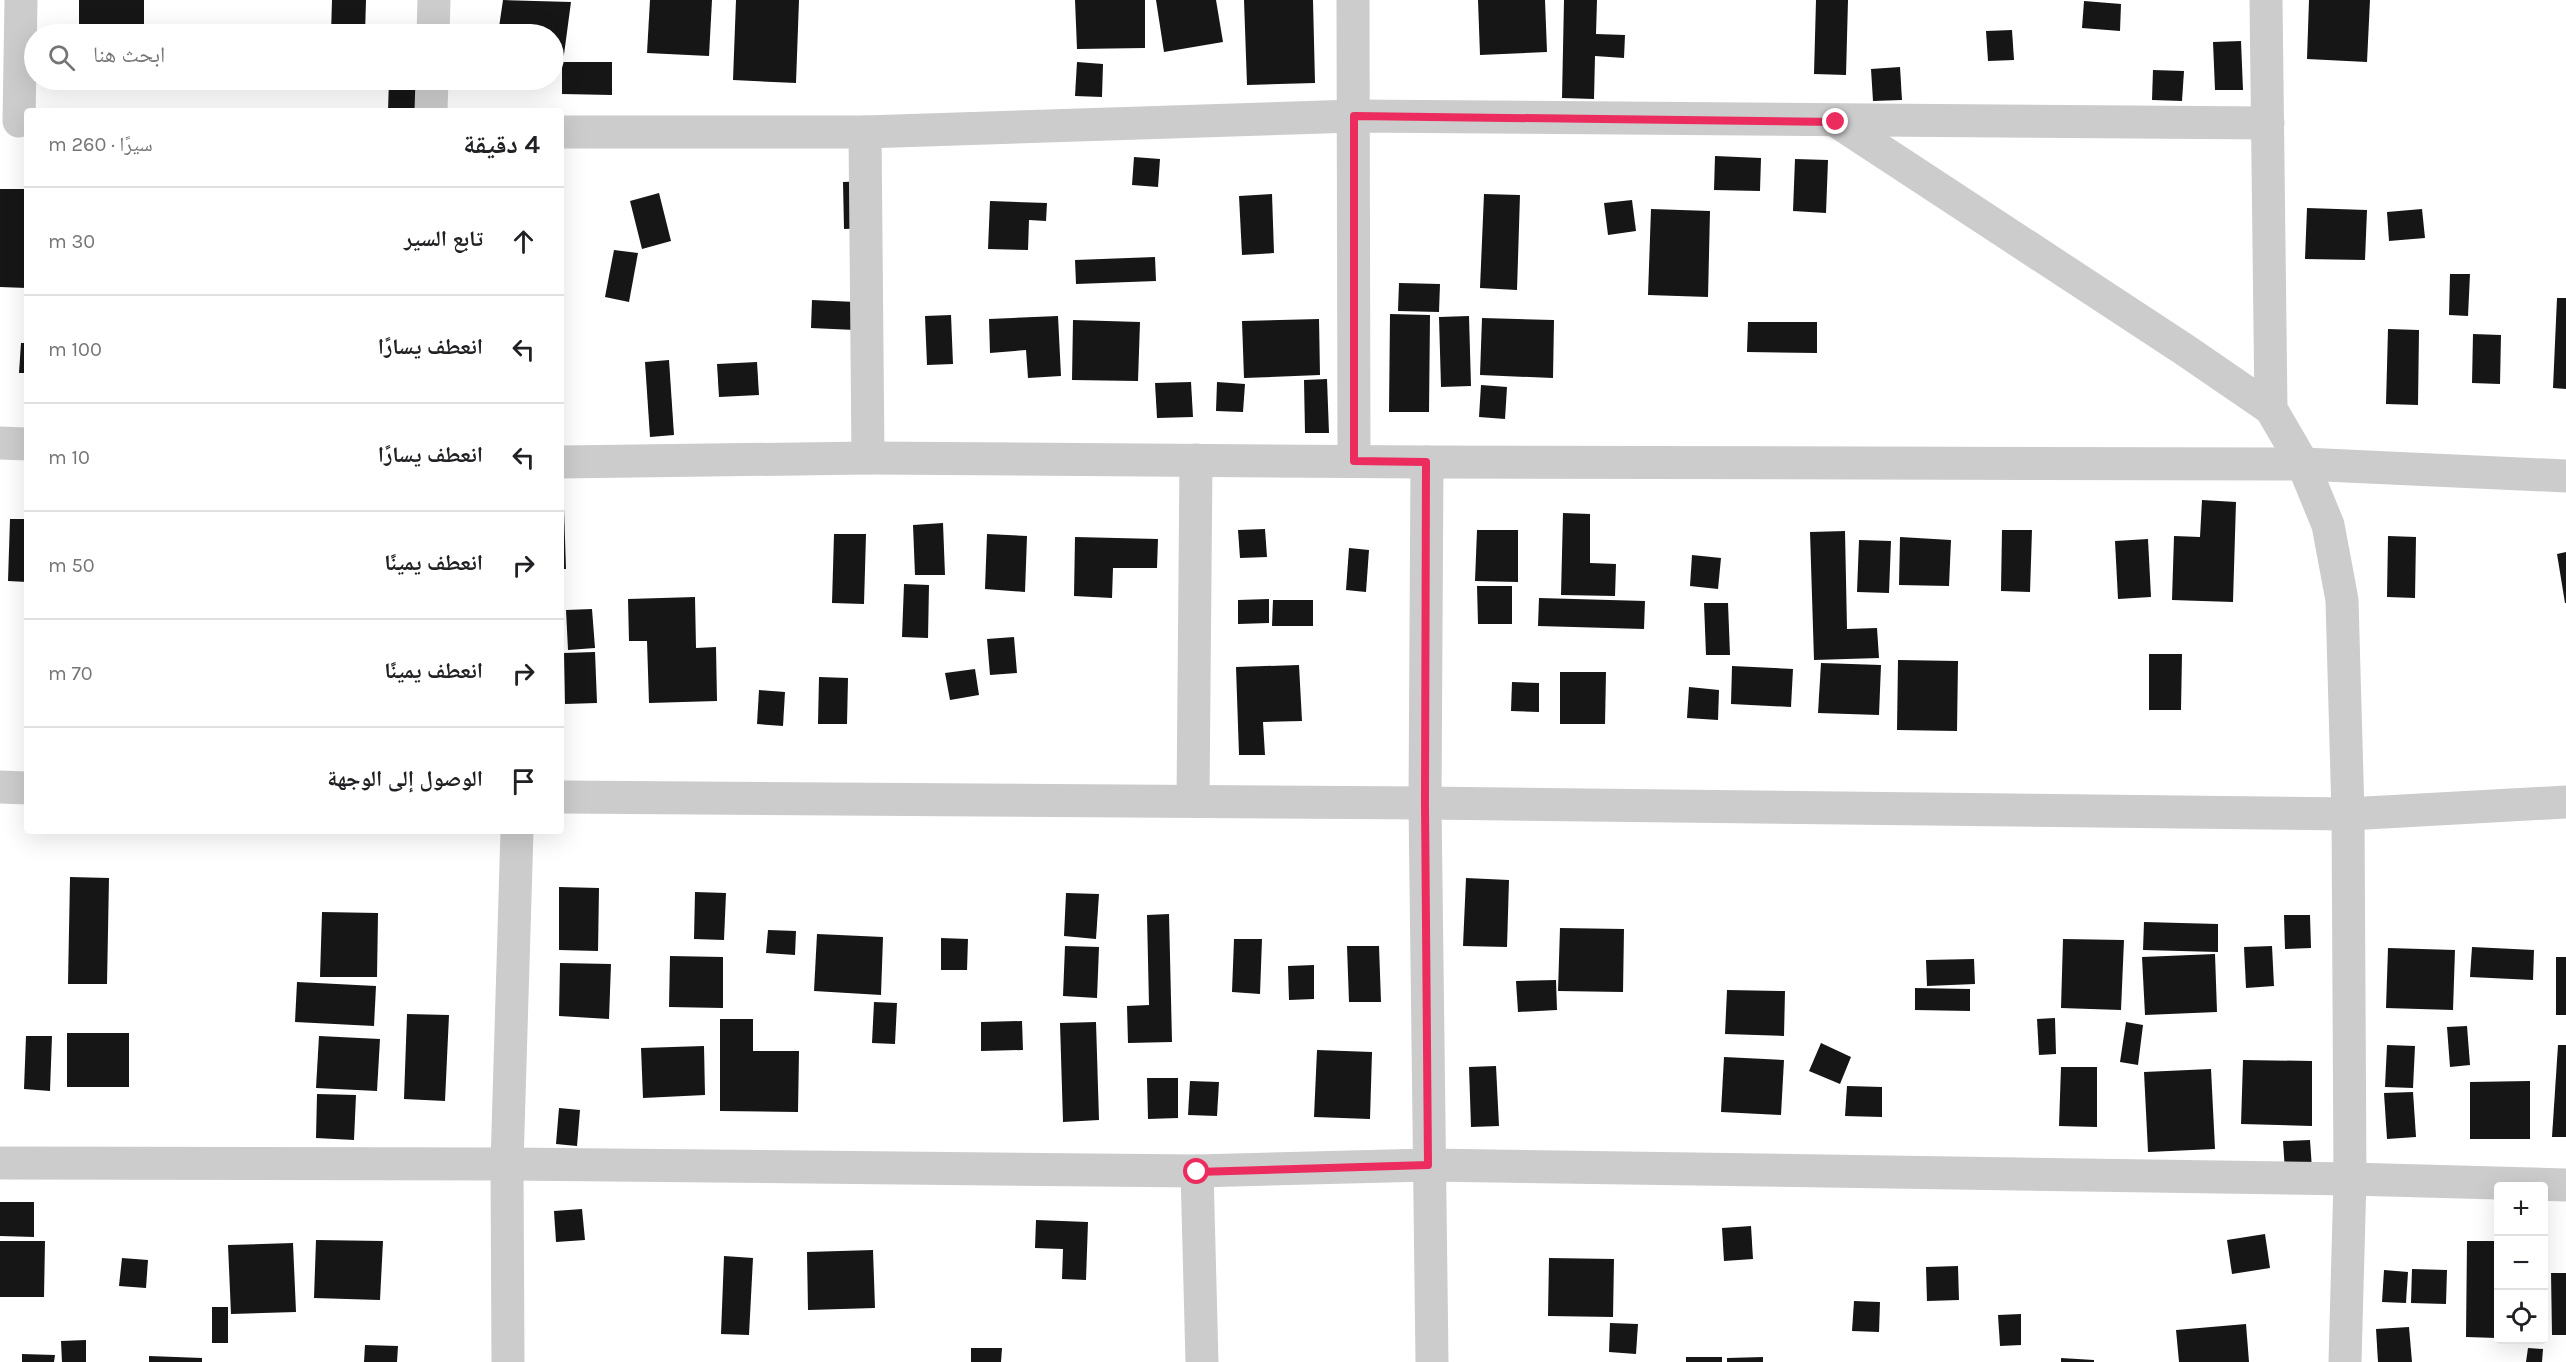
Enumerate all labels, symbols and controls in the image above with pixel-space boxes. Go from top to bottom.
search box [24,24,564,90]
icon: search [45,41,78,74]
text: ابحث هنا [93,42,165,68]
route end [1822,108,1848,134]
text: 4 دقيقة [463,129,540,160]
text: سيرًا · 260 m [48,133,153,156]
icon: ahead [507,225,540,258]
text: تابع السير [404,226,483,252]
text: 30 m [48,230,95,253]
icon: left [507,333,540,366]
text: انعطف يسارًا [378,334,483,360]
text: 100 m [48,338,102,361]
icon: left [507,441,540,474]
text: انعطف يسارًا [378,442,483,468]
text: 10 m [48,446,90,469]
icon: right [507,549,540,582]
text: انعطف يمينًا [384,550,483,576]
text: 50 m [48,554,95,577]
icon: right [507,657,540,690]
text: انعطف يمينًا [384,658,483,684]
text: 70 m [48,662,93,685]
icon: arrive [507,765,540,798]
text: الوصول إلى الوجهة [327,766,483,792]
route start [1183,1158,1209,1184]
map controls [2494,1182,2548,1344]
button: + [2494,1182,2548,1236]
button: − [2494,1236,2548,1290]
button: locate [2494,1290,2548,1344]

